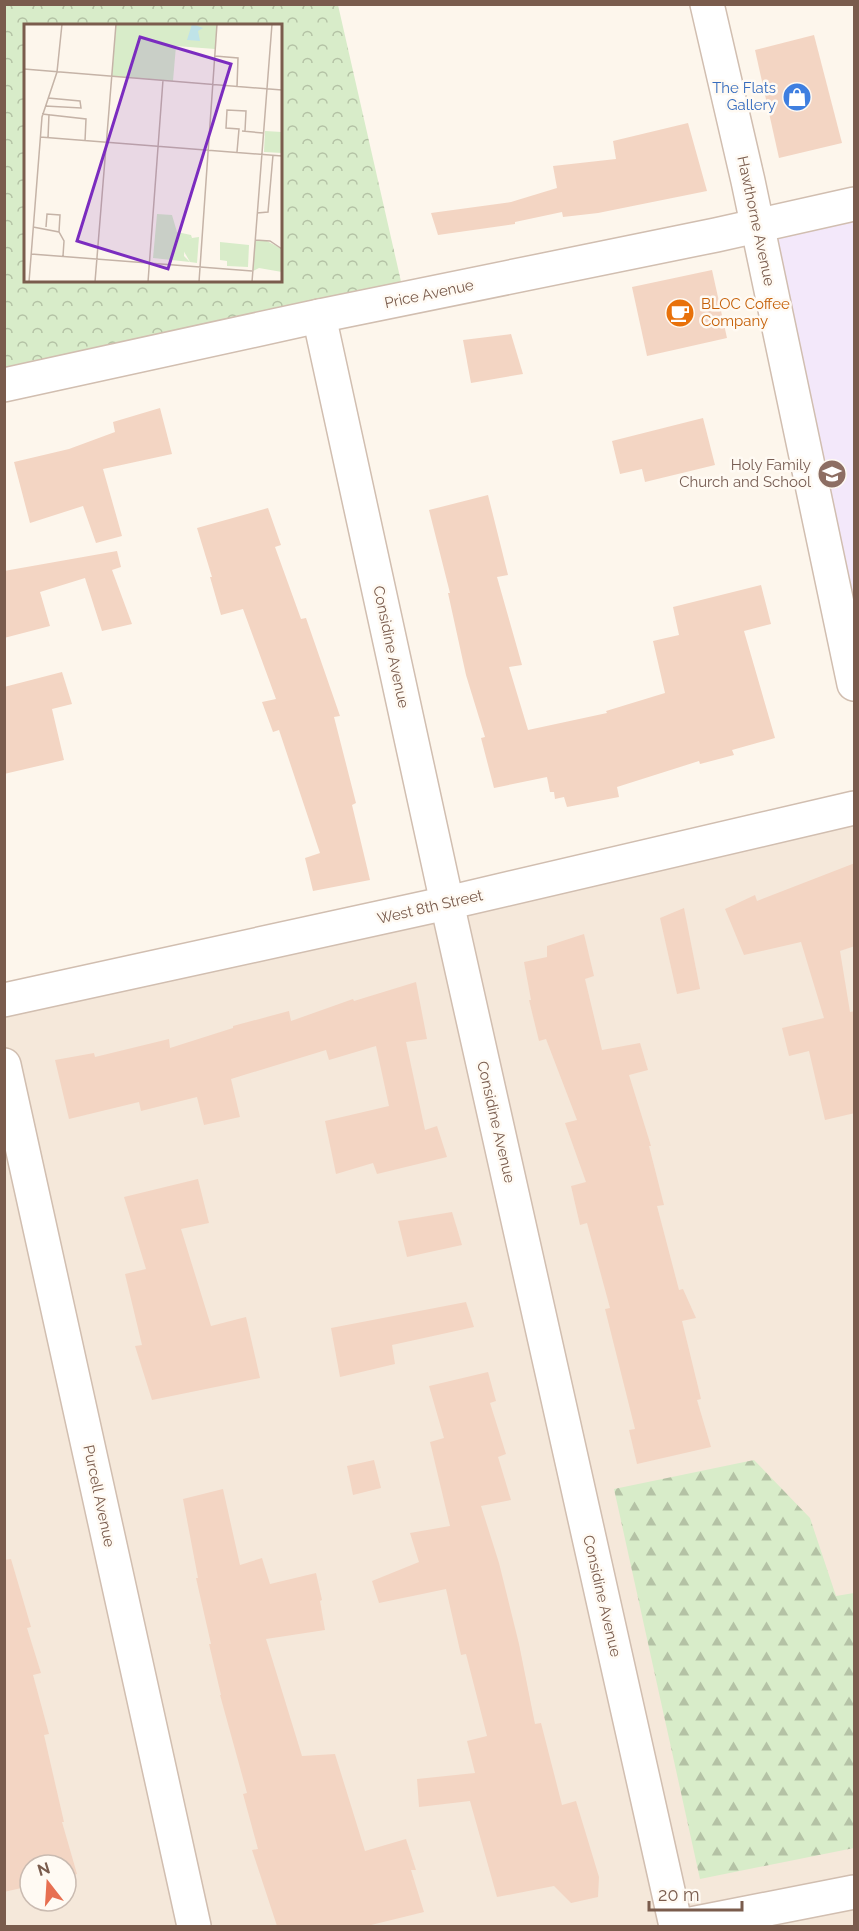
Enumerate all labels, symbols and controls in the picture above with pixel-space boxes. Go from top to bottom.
inset map [24,24,282,282]
place label: The Flats Gallery [712,79,776,114]
shop icon: The Flats Gallery [781,81,813,113]
street label: Hawthorne Avenue [733,154,779,288]
street label: Price Avenue [383,276,475,312]
place label: BLOC Coffee Company [701,295,790,330]
cafe icon: BLOC Coffee Company [664,297,696,329]
place label: Holy Family Church and School [679,456,812,491]
school or university icon: Holy Family Church and School [816,458,848,490]
street label: Considine Avenue [369,584,413,710]
street label: West 8th Street [376,886,484,928]
street label: Considine Avenue [473,1059,519,1185]
street label: Purcell Avenue [79,1443,119,1549]
street label: Considine Avenue [579,1533,625,1659]
north arrow [18,1853,78,1913]
text: N [35,1858,52,1880]
scale bar [649,1874,742,1912]
text: 20 m [658,1884,700,1905]

